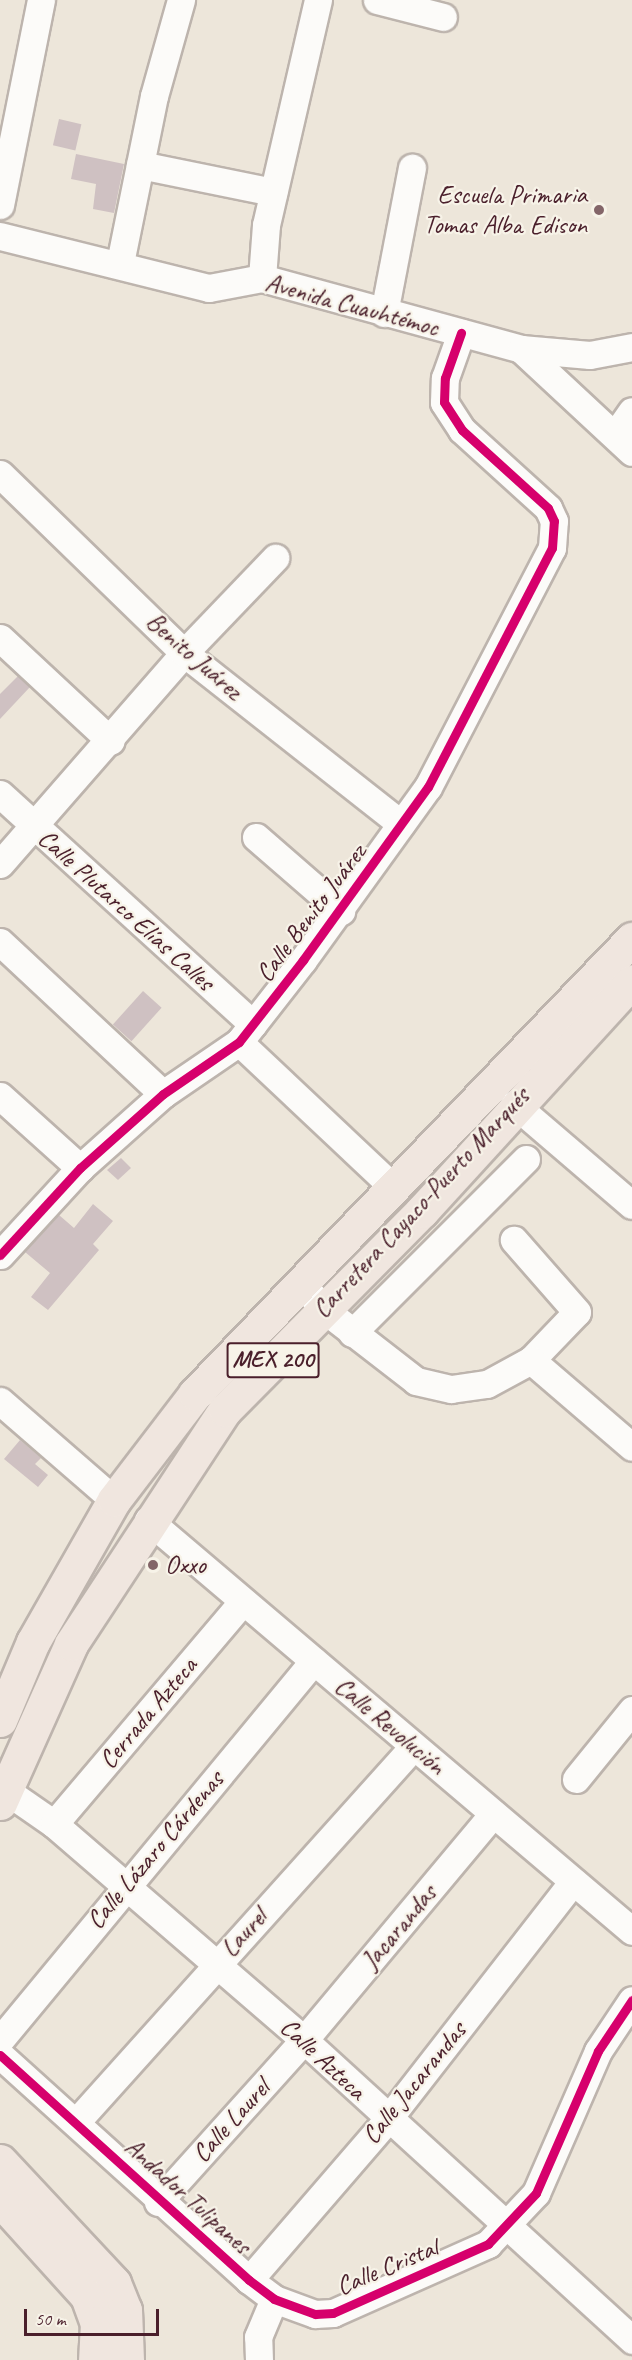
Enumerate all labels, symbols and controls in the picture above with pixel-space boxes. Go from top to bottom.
place label: Escuela Primaria Tomas Alba Edison [423,179,587,240]
marker: Escuela Primaria Tomas Alba Edison [592,203,606,217]
street label: Avenida Cuauhtémoc [262,267,442,343]
street label: Benito Juárez [140,606,248,706]
street label: Calle Plutarco Elías Calles [32,823,220,997]
street label: Calle Benito Juárez [249,838,373,988]
street label: Carretera Cayaco-Puerto Marqués [306,1082,536,1324]
road number: MEX 200 [226,1339,320,1381]
place label: Oxxo [165,1549,206,1581]
marker: Oxxo [146,1558,160,1572]
street label: Cerrada Azteca [92,1651,204,1775]
street label: Calle Revolución [328,1670,452,1782]
street label: Calle Lázaro Cárdenas [80,1765,230,1935]
street label: Jacarandas [355,1878,443,1976]
street label: Laurel [214,1902,274,1964]
street label: Calle Azteca [274,2011,372,2107]
street label: Calle Jacarandas [355,2016,473,2150]
street label: Calle Laurel [185,2073,277,2169]
street label: Andador Tulipanes [118,2131,258,2261]
street label: Calle Cristal [332,2232,442,2302]
scale bar [27,2297,162,2335]
text: 50 m [35,2308,66,2330]

